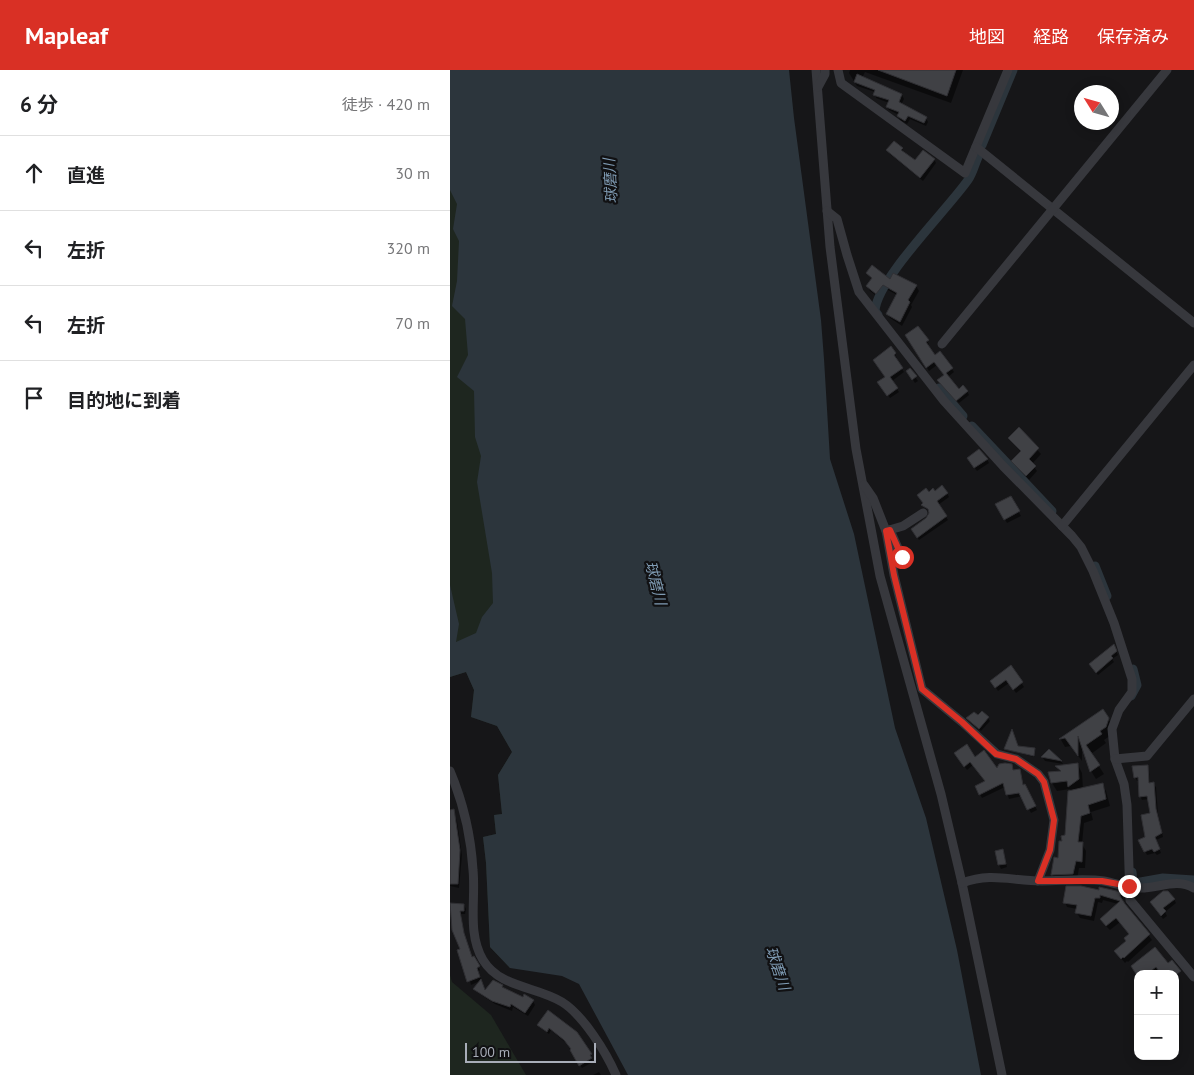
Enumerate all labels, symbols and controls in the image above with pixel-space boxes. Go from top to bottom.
text: Mapleaf [25,20,108,51]
text: 地図 [969,25,1005,48]
text: 経路 [1033,25,1069,48]
text: 保存済み [1097,25,1169,48]
north arrow [1074,85,1119,130]
text: 6 分 [20,91,58,118]
text: 徒歩 · 420 m [342,94,430,114]
water label: 球磨川 [599,156,621,204]
icon: ahead [20,159,48,187]
text: 直進 [67,163,105,187]
text: 30 m [395,163,430,183]
icon: left [20,234,48,262]
text: 左折 [67,238,105,262]
text: 320 m [387,238,430,258]
icon: left [20,309,48,337]
text: 左折 [67,313,105,337]
text: 70 m [395,313,430,333]
icon: arrive [20,384,48,412]
text: 目的地に到着 [67,388,181,412]
route start [891,546,914,569]
water label: 球磨川 [641,559,671,609]
route end [1118,875,1141,898]
water label: 球磨川 [762,944,795,994]
map controls [1134,970,1179,1060]
button: + [1134,970,1179,1015]
button: − [1134,1015,1179,1060]
scale bar [465,1040,596,1063]
text: 100 m [472,1043,510,1061]

